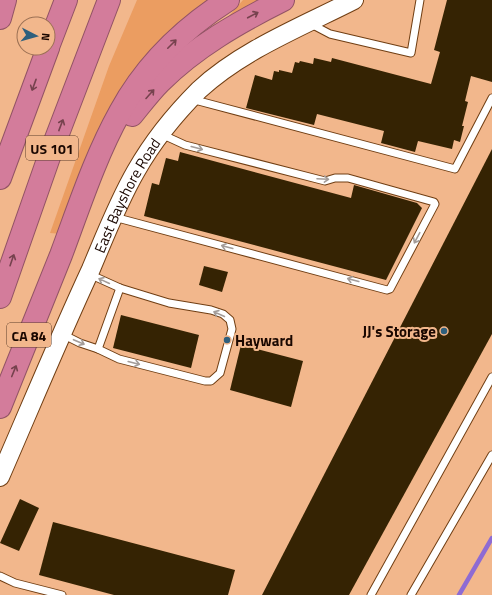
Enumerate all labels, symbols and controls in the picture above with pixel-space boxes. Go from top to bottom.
one-way arrow [247,11,259,19]
north arrow [16,16,56,56]
text: N [38,32,54,42]
one-way arrow [167,39,177,49]
one-way arrow [30,78,38,90]
one-way arrow [145,89,155,99]
one-way arrow [57,119,65,131]
street label: East Bayshore Road [88,133,166,256]
road number: US 101 [26,136,78,160]
one-way arrow [190,144,203,152]
one-way arrow [316,175,329,183]
one-way arrow [413,232,420,244]
one-way arrow [221,243,234,250]
one-way arrow [9,255,17,267]
one-way arrow [346,276,359,284]
one-way arrow [99,277,111,284]
one-way arrow [214,309,226,317]
place label: JJ's Storage [363,320,436,343]
road number: CA 84 [7,323,51,347]
marker: JJ's Storage [439,326,449,336]
place label: Hayward [235,329,293,352]
marker: Hayward [222,335,232,345]
one-way arrow [73,339,85,347]
one-way arrow [128,360,141,367]
one-way arrow [11,365,19,377]

